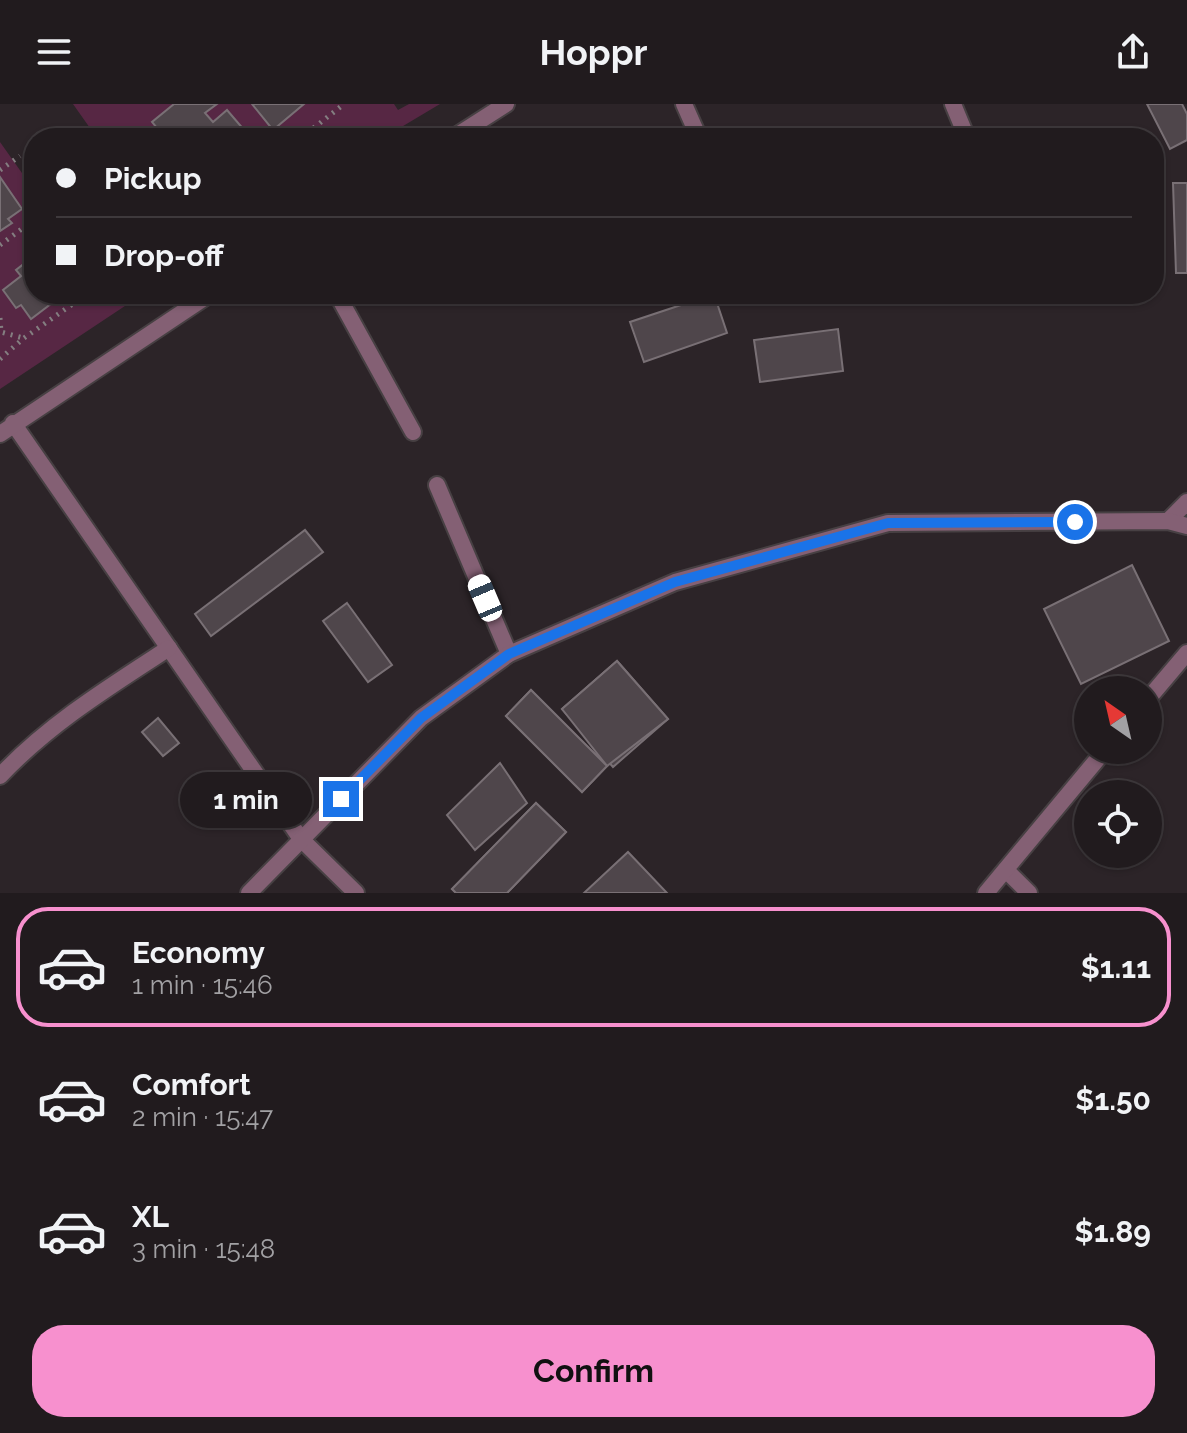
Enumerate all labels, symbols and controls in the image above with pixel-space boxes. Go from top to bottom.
icon: menu [32,30,76,74]
icon: share [1111,30,1155,74]
text: Hoppr [540,31,647,73]
text: Pickup [104,161,202,196]
text: Drop-off [104,238,224,273]
route start [1057,504,1093,540]
car [465,571,505,625]
north arrow [1074,676,1162,764]
map controls [1074,676,1162,868]
callout: 1 min [181,771,313,827]
button: locate [1074,780,1162,868]
route end [323,781,359,817]
text: 1 min [213,785,279,815]
icon: car [36,931,108,1003]
text: Economy [132,935,265,970]
text: $1.11 [1081,950,1151,985]
text: 1 min · 15:46 [132,970,273,1000]
icon: car [36,1063,108,1135]
text: Comfort [132,1067,251,1102]
text: $1.50 [1075,1082,1151,1117]
text: 2 min · 15:47 [132,1102,273,1132]
icon: car [36,1195,108,1267]
text: XL [132,1199,169,1234]
text: $1.89 [1075,1214,1151,1249]
text: 3 min · 15:48 [132,1234,275,1264]
button: Confirm [32,1325,1155,1417]

